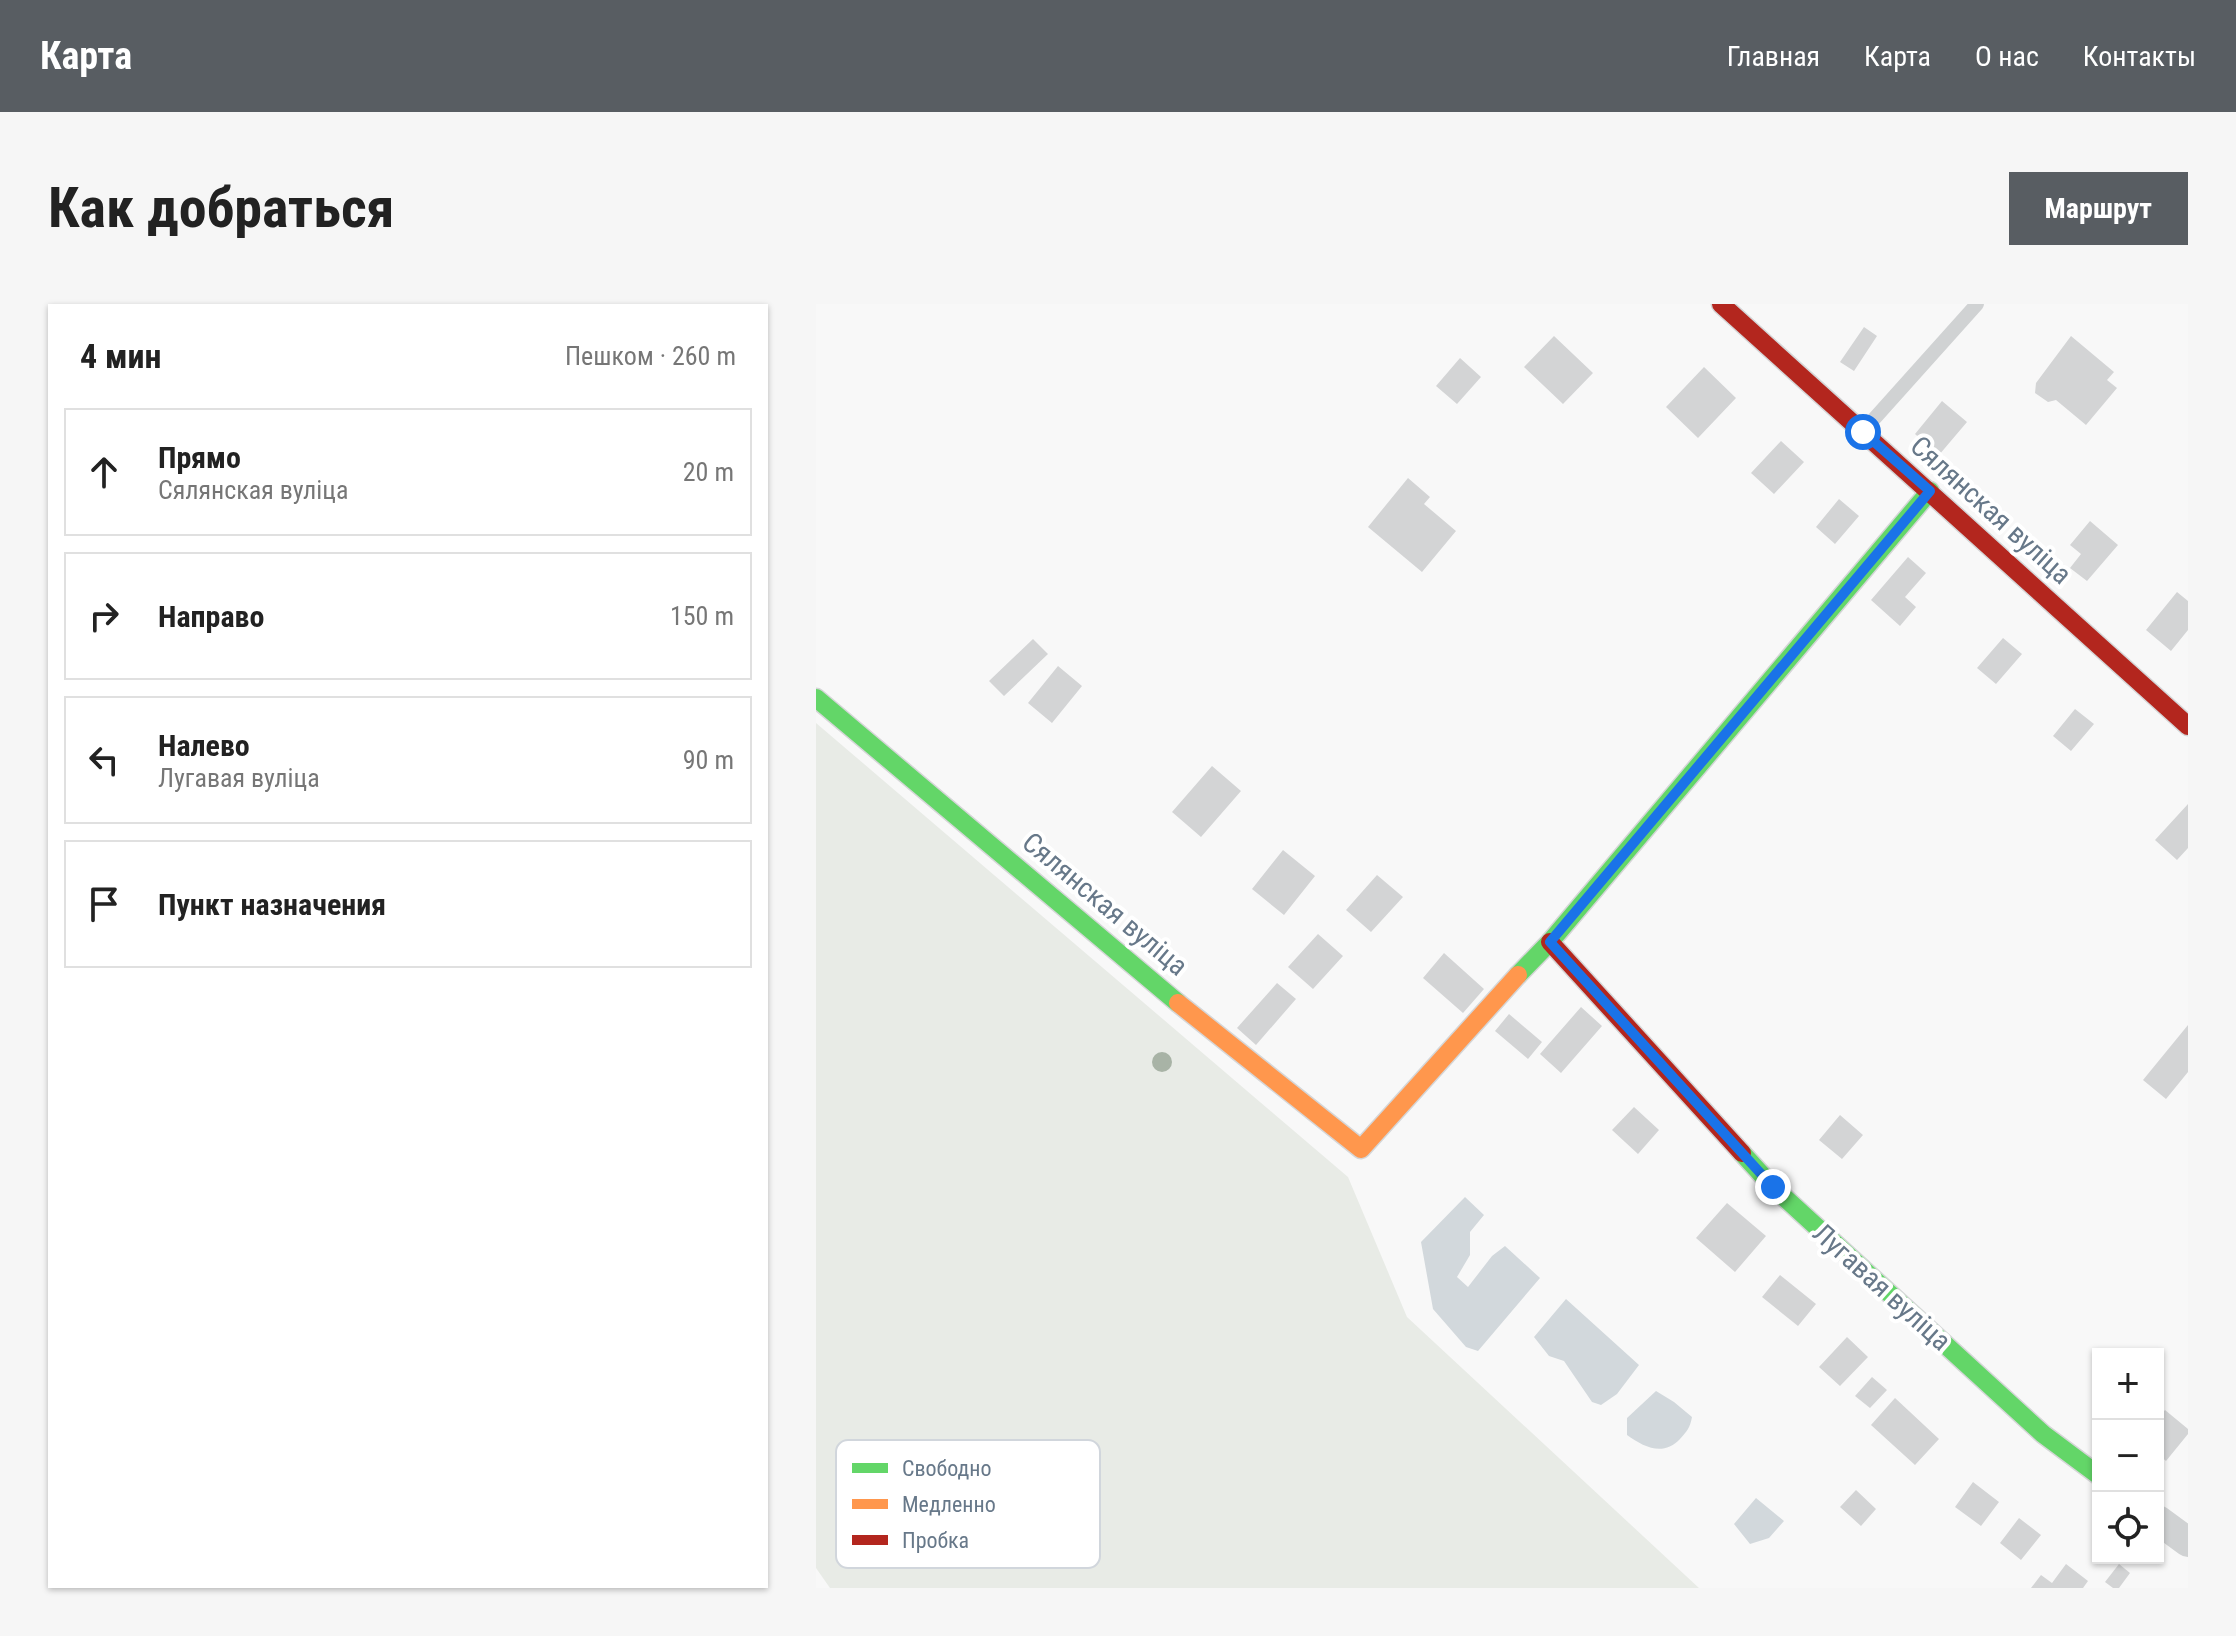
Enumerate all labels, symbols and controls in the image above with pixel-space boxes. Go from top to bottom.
text: Карта [40,34,132,78]
text: Главная [1727,40,1820,73]
text: Карта [1864,40,1931,73]
text: О нас [1975,40,2039,73]
text: Контакты [2083,40,2196,73]
button: Маршрут [2009,172,2188,245]
text: Как добраться [48,175,394,241]
text: 4 мин [80,336,162,376]
text: Пешком · 260 m [565,341,736,371]
route start [1845,414,1881,450]
street label: Сялянская вуліца [1904,429,2078,591]
text: Прямо [158,440,241,475]
icon: ahead [82,450,126,494]
text: 20 m [683,457,734,487]
text: Сялянская вуліца [158,475,348,505]
icon: right [82,594,126,638]
text: Направо [158,599,264,634]
text: 150 m [670,601,734,631]
text: Налево [158,728,250,763]
icon: left [82,738,126,782]
text: 90 m [683,745,734,775]
text: Лугавая вуліца [158,763,320,793]
street label: Сялянская вуліца [1016,825,1194,983]
icon: arrive [82,882,126,926]
text: Пункт назначения [158,887,386,922]
route end [1755,1169,1791,1205]
street label: Лугавая вуліца [1806,1217,1958,1357]
map controls [2092,1348,2164,1564]
button: + [2092,1348,2164,1420]
button: − [2092,1420,2164,1492]
legend [836,1440,1100,1568]
text: Свободно [902,1456,992,1481]
text: Медленно [902,1492,996,1517]
button: locate [2092,1492,2164,1564]
text: Пробка [902,1528,969,1553]

